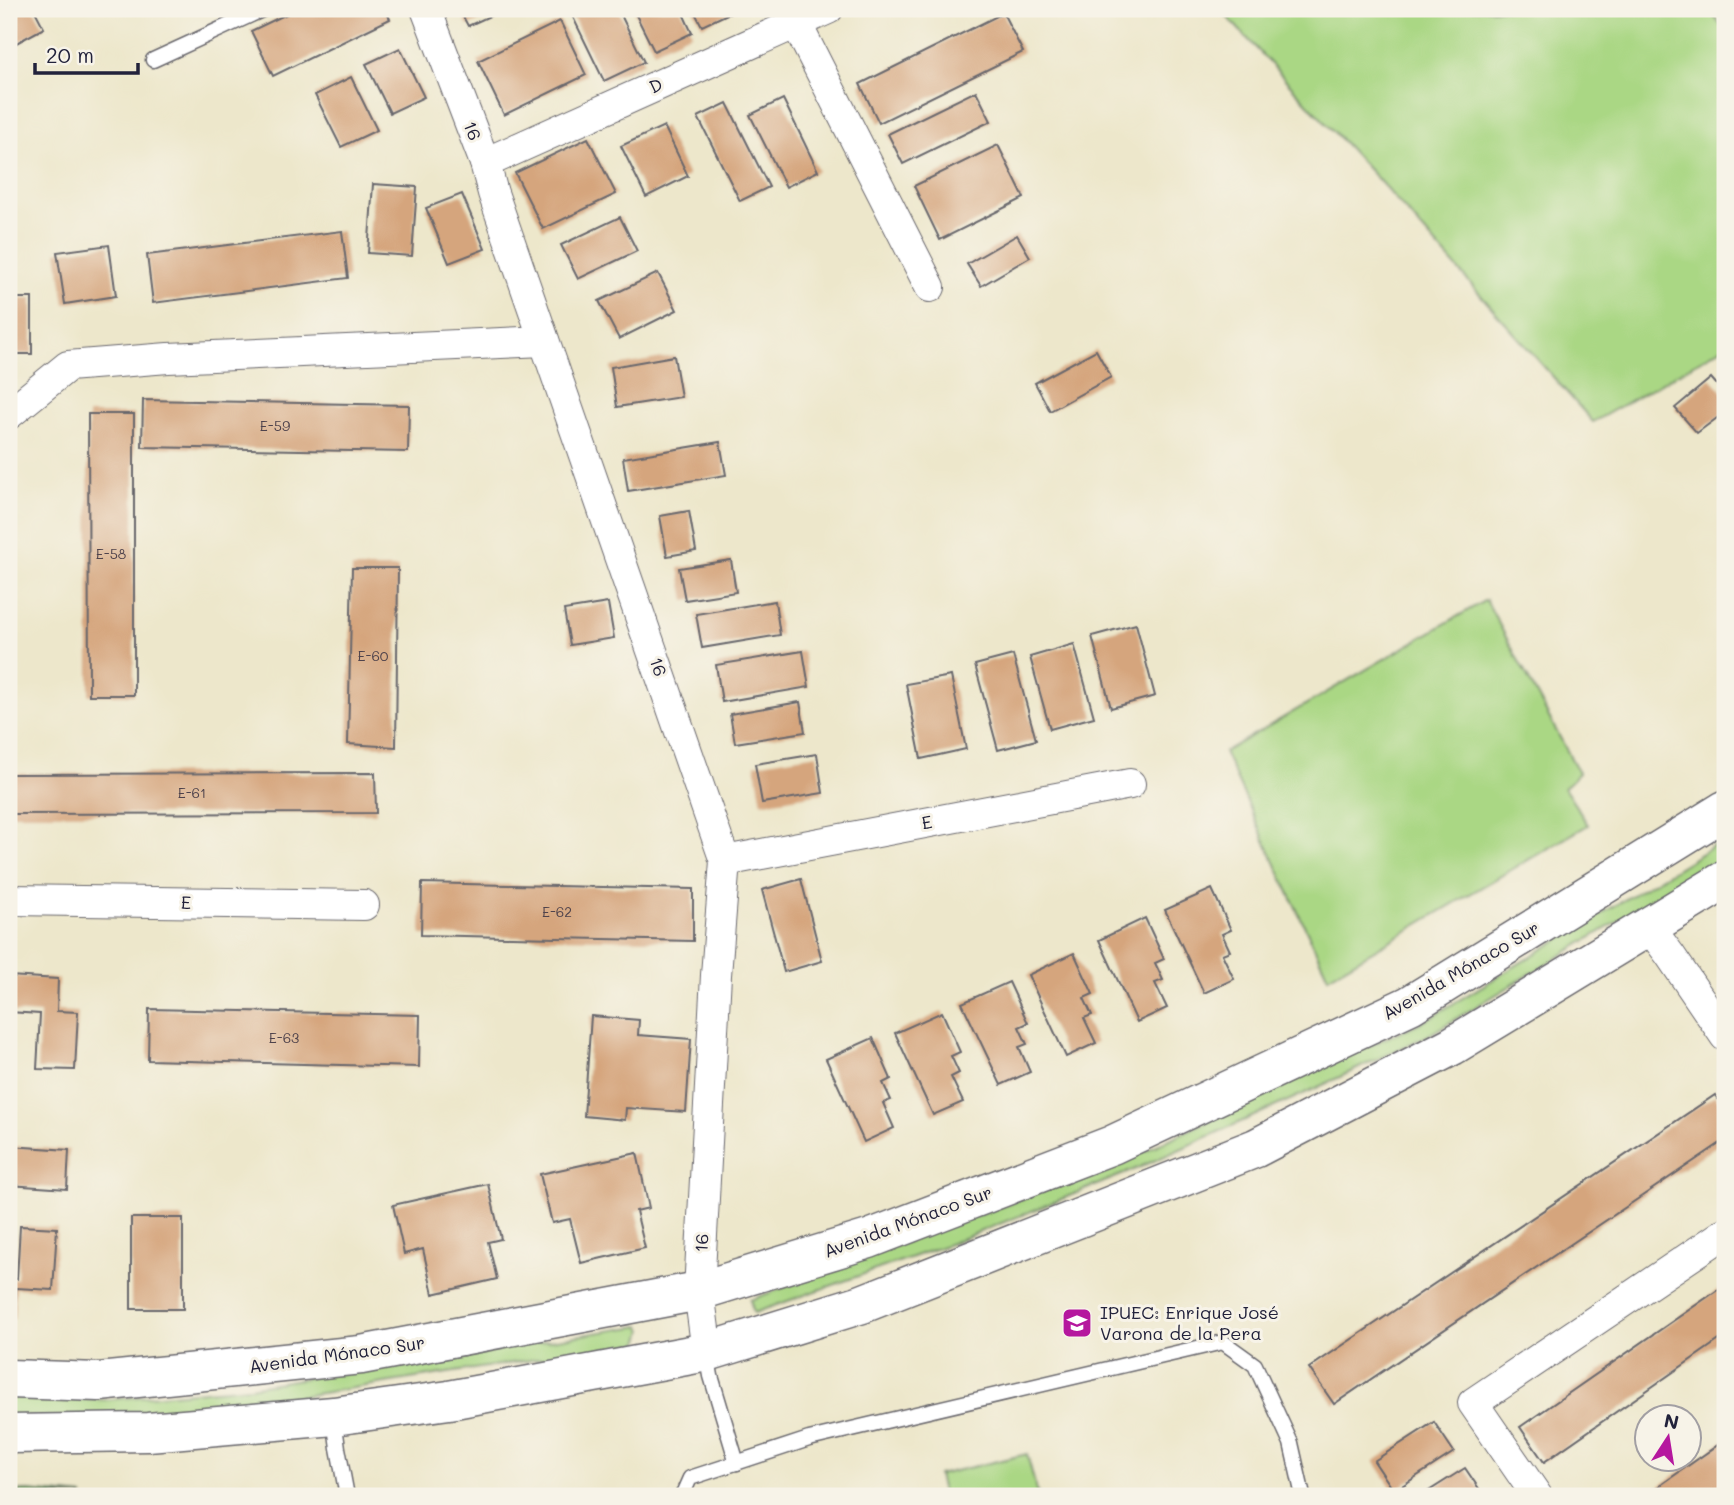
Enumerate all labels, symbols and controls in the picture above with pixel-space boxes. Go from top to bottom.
scale bar [35,32,138,76]
text: 20 m [46,41,94,68]
street label: D [645,72,666,99]
street label: 16 [458,118,488,144]
house number: E-59 [260,416,290,435]
house number: E-58 [96,544,126,563]
house number: E-60 [357,646,389,665]
street label: 16 [645,654,673,680]
house number: E-61 [178,783,206,802]
street label: E [919,809,934,835]
street label: E [181,890,191,914]
house number: E-62 [542,902,572,921]
street label: Avenida Mónaco Sur [1378,915,1543,1025]
house number: E-63 [269,1028,299,1047]
street label: Avenida Mónaco Sur [820,1179,995,1263]
street label: 16 [689,1233,713,1253]
place label: IPUEC: Enrique José Varona de la Pera [1100,1300,1279,1345]
school or university icon: IPUEC: Enrique José Varona de la Pera [1060,1306,1094,1340]
street label: Avenida Mónaco Sur [247,1330,426,1378]
north arrow [1632,1404,1702,1474]
text: N [1662,1407,1681,1435]

